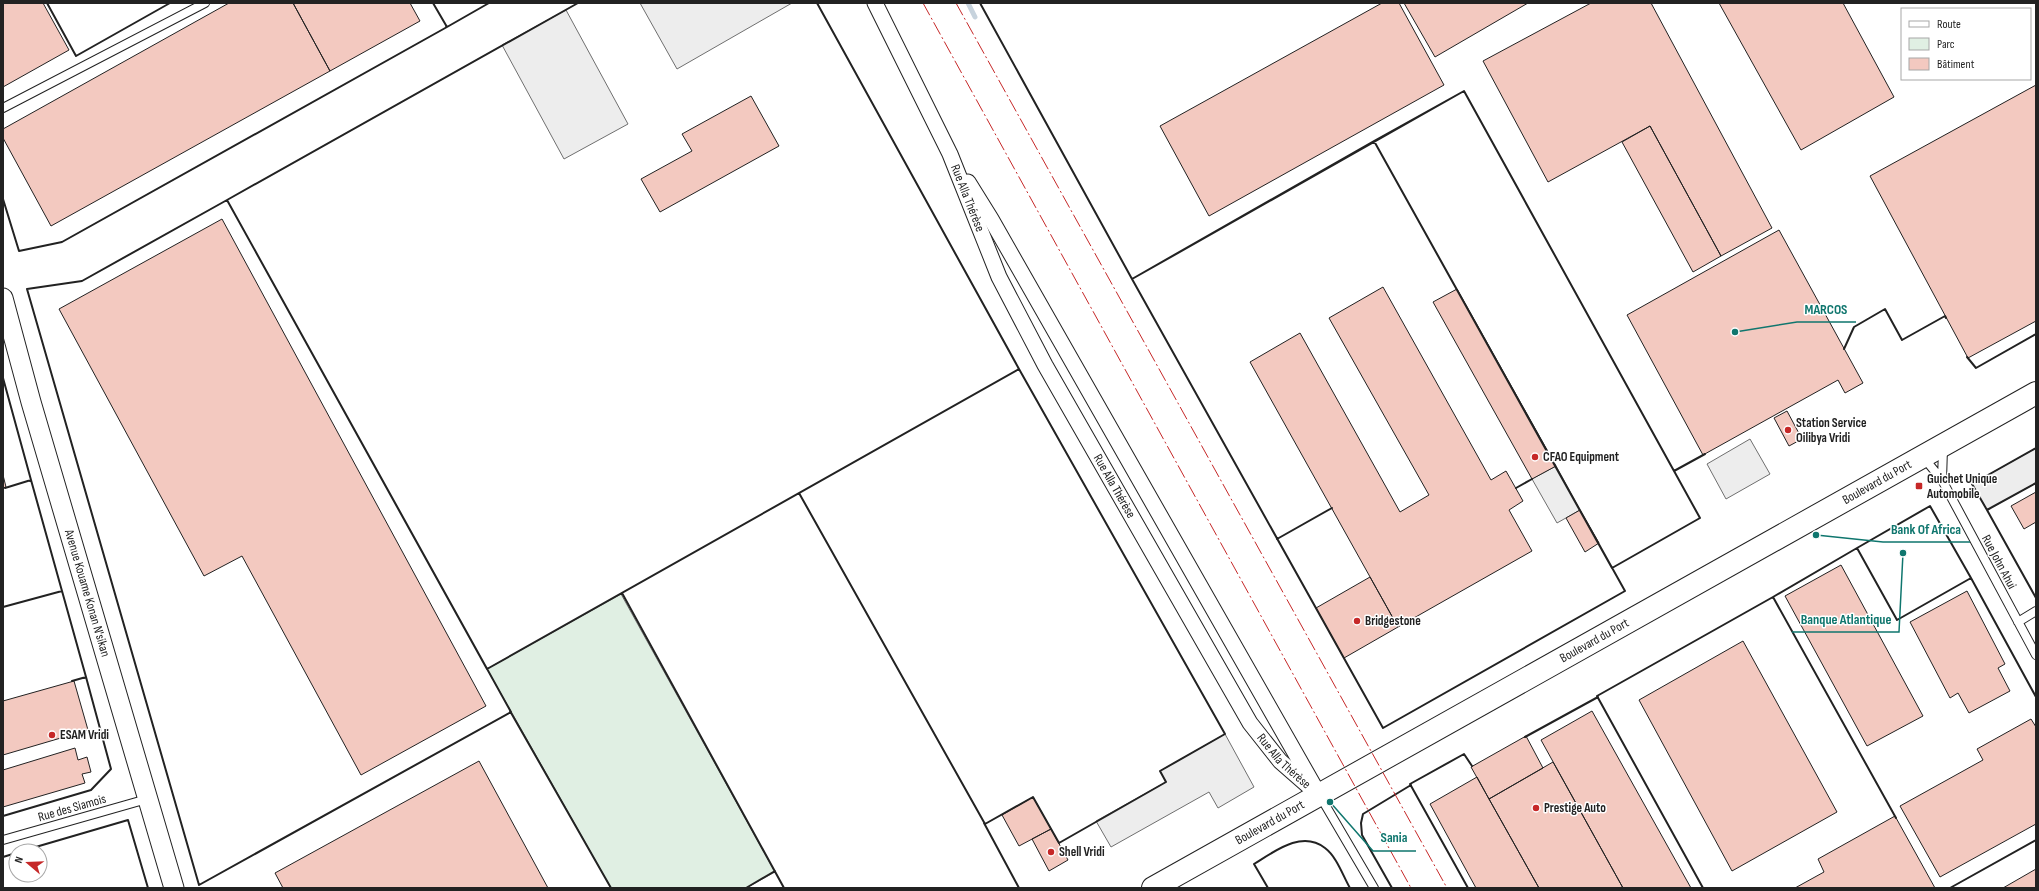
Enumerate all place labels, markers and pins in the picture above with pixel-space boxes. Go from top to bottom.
callout: MARCOS [1797,296,1856,322]
place label: Station Service Oilibya Vridi [1796,415,1867,446]
marker: Station Service Oilibya Vridi [1783,425,1793,435]
place label: CFAO Equipment [1543,449,1620,465]
marker: CFAO Equipment [1530,452,1540,462]
place label: Guichet Unique Automobile [1926,471,1998,502]
marker: Guichet Unique Automobile [1914,481,1924,491]
callout: Bank Of Africa [1883,516,1970,542]
callout: Banque Atlantique [1792,606,1899,632]
place label: Bridgestone [1365,613,1421,629]
marker: Bridgestone [1352,616,1362,626]
place label: ESAM Vridi [60,727,109,743]
marker: ESAM Vridi [47,730,57,740]
place label: Prestige Auto [1544,800,1606,816]
marker: Prestige Auto [1531,803,1541,813]
callout: Sania [1373,825,1416,851]
place label: Shell Vridi [1059,844,1105,860]
marker: Shell Vridi [1046,847,1056,857]

